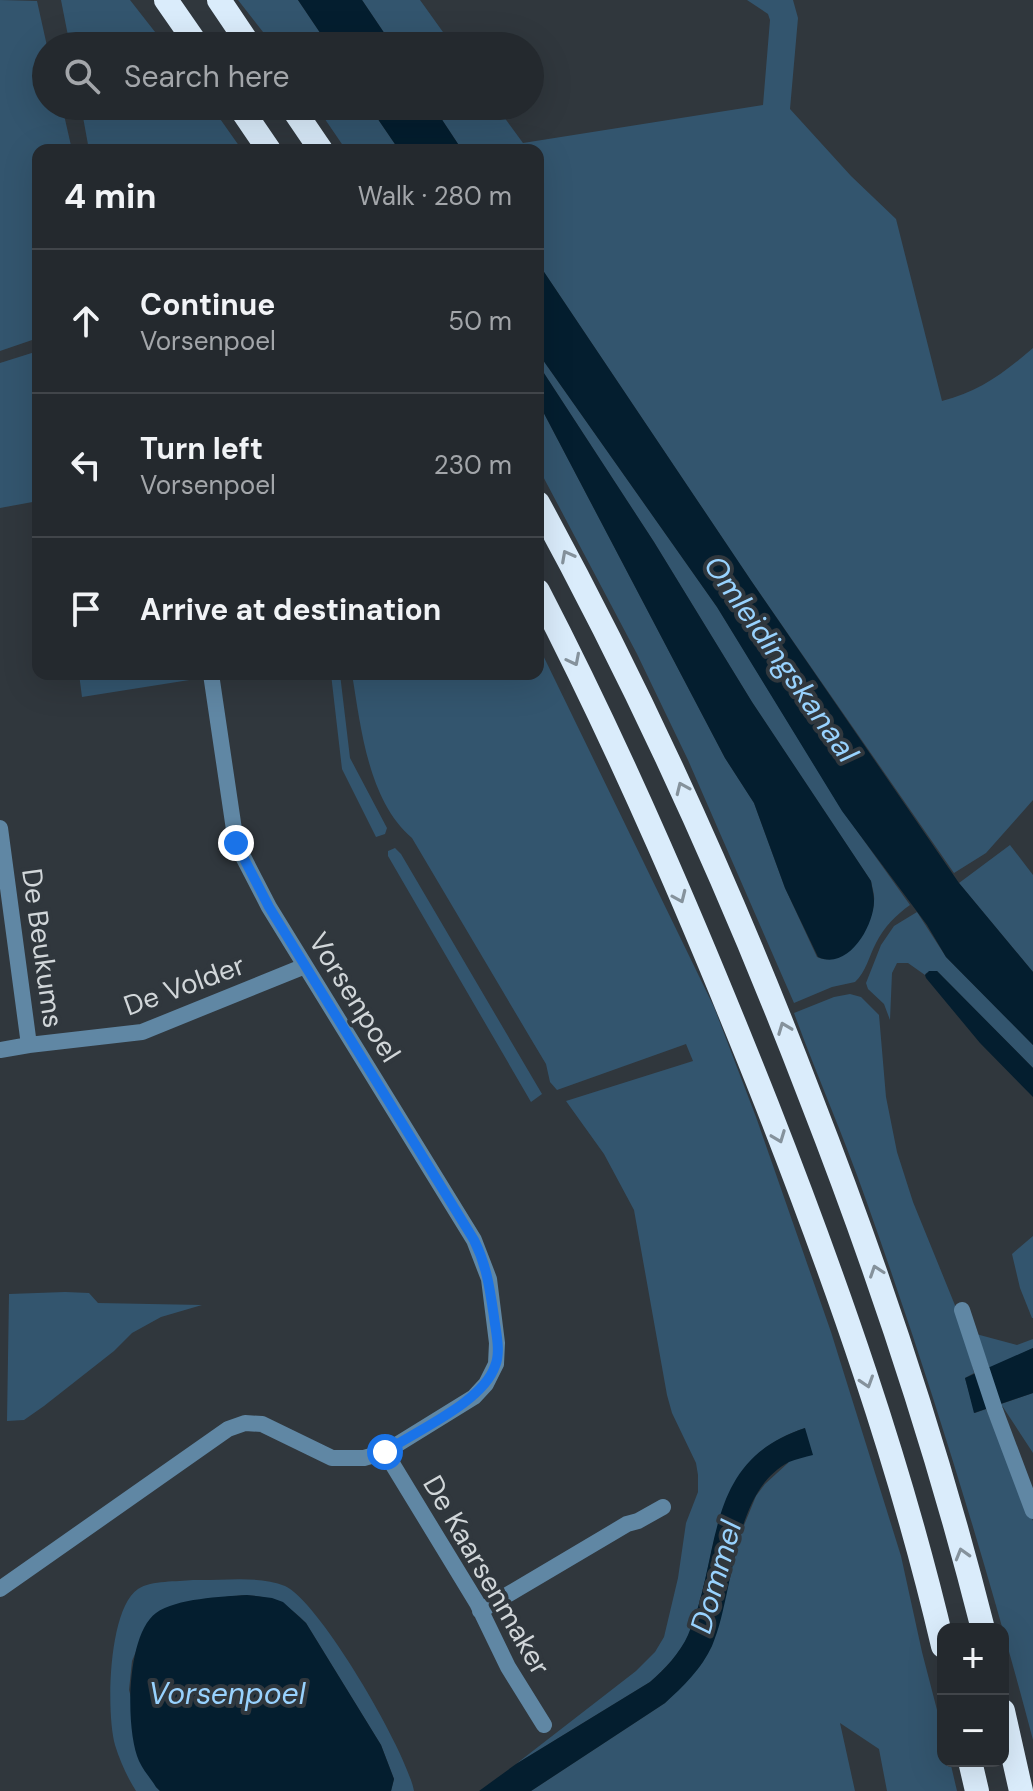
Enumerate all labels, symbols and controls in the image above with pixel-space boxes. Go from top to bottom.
search box [32,32,544,120]
icon: search [60,54,104,98]
text: Search here [124,57,290,96]
text: 4 min [64,174,156,219]
text: Walk · 280 m [358,179,512,213]
text: Continue [140,285,275,324]
icon: ahead [64,299,108,343]
text: 50 m [448,304,512,338]
text: Vorsenpoel [140,324,276,358]
text: Turn left [140,429,263,468]
icon: left [64,443,108,487]
text: 230 m [434,448,512,482]
text: Vorsenpoel [140,468,276,502]
water label: Omleidingskanaal [695,548,868,771]
one-way arrow [561,549,576,564]
icon: arrive [64,587,108,631]
text: Arrive at destination [140,590,441,629]
one-way arrow [564,651,579,666]
one-way arrow [676,782,692,797]
route end [218,825,254,861]
street label: De Beukums [13,866,72,1030]
one-way arrow [671,889,687,903]
street label: Vorsenpoel [300,925,409,1069]
street label: De Volder [119,947,250,1024]
one-way arrow [777,1022,794,1036]
one-way arrow [770,1129,786,1143]
one-way arrow [869,1265,885,1279]
one-way arrow [858,1375,874,1388]
route start [367,1434,403,1470]
street label: De Kaarsenmaker [414,1469,559,1682]
water label: Dommel [681,1515,751,1638]
one-way arrow [955,1547,971,1561]
map controls [937,1623,1009,1767]
button: + [937,1623,1009,1695]
water label: Vorsenpoel [149,1674,307,1713]
button: − [937,1695,1009,1767]

